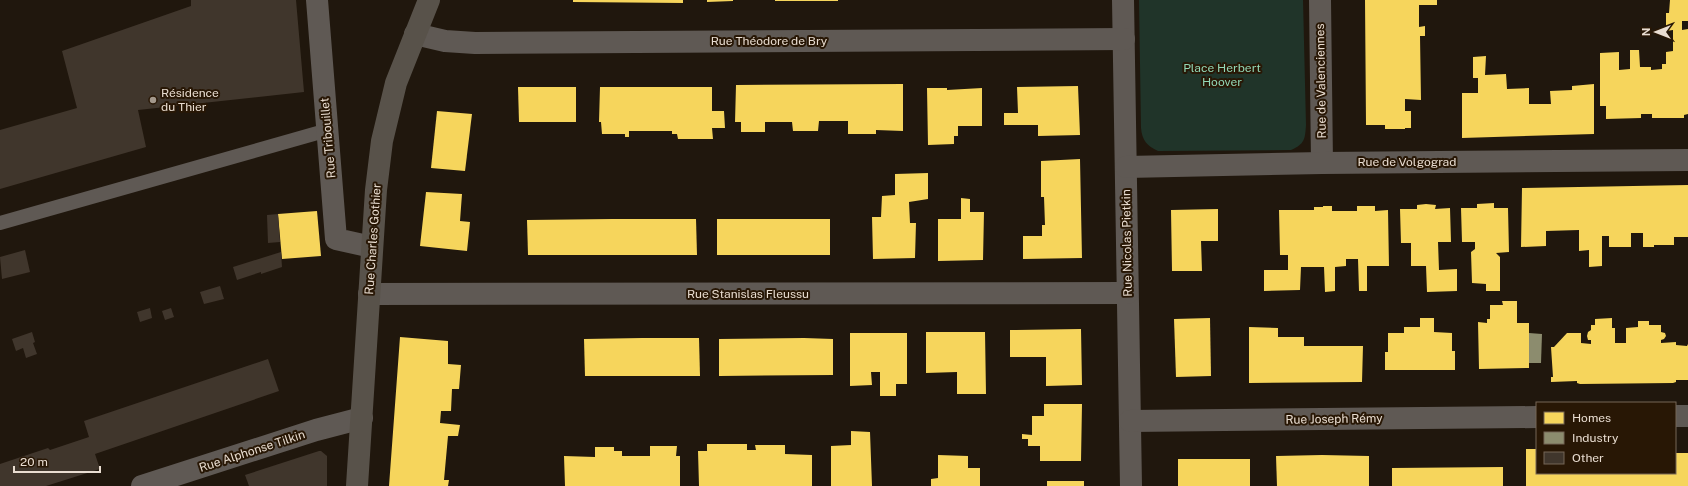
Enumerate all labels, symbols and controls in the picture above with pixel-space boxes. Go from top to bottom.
north arrow [1636,12,1676,52]
street label: Rue de Valenciennes [1313,23,1329,139]
text: N [1640,28,1652,36]
street label: Rue Théodore de Bry [711,34,828,48]
park label: Place Herbert Hoover [1183,61,1261,89]
place label: Résidence du Thier [161,86,219,114]
marker: Résidence du Thier [148,95,158,105]
street label: Rue Tribouillet [317,97,339,179]
street label: Rue de Volgograd [1358,155,1456,169]
street label: Rue Charles Gothier [362,183,384,295]
street label: Rue Nicolas Pietkin [1119,189,1135,297]
street label: Rue Stanislas Fleussu [687,287,809,301]
legend [1536,402,1676,474]
street label: Rue Joseph Rémy [1285,411,1383,427]
text: Homes [1572,411,1611,425]
street label: Rue Alphonse Tilkin [197,427,307,475]
text: Industry [1572,431,1619,445]
scale bar [14,448,100,474]
text: Other [1572,451,1604,465]
text: 20 m [20,455,48,469]

